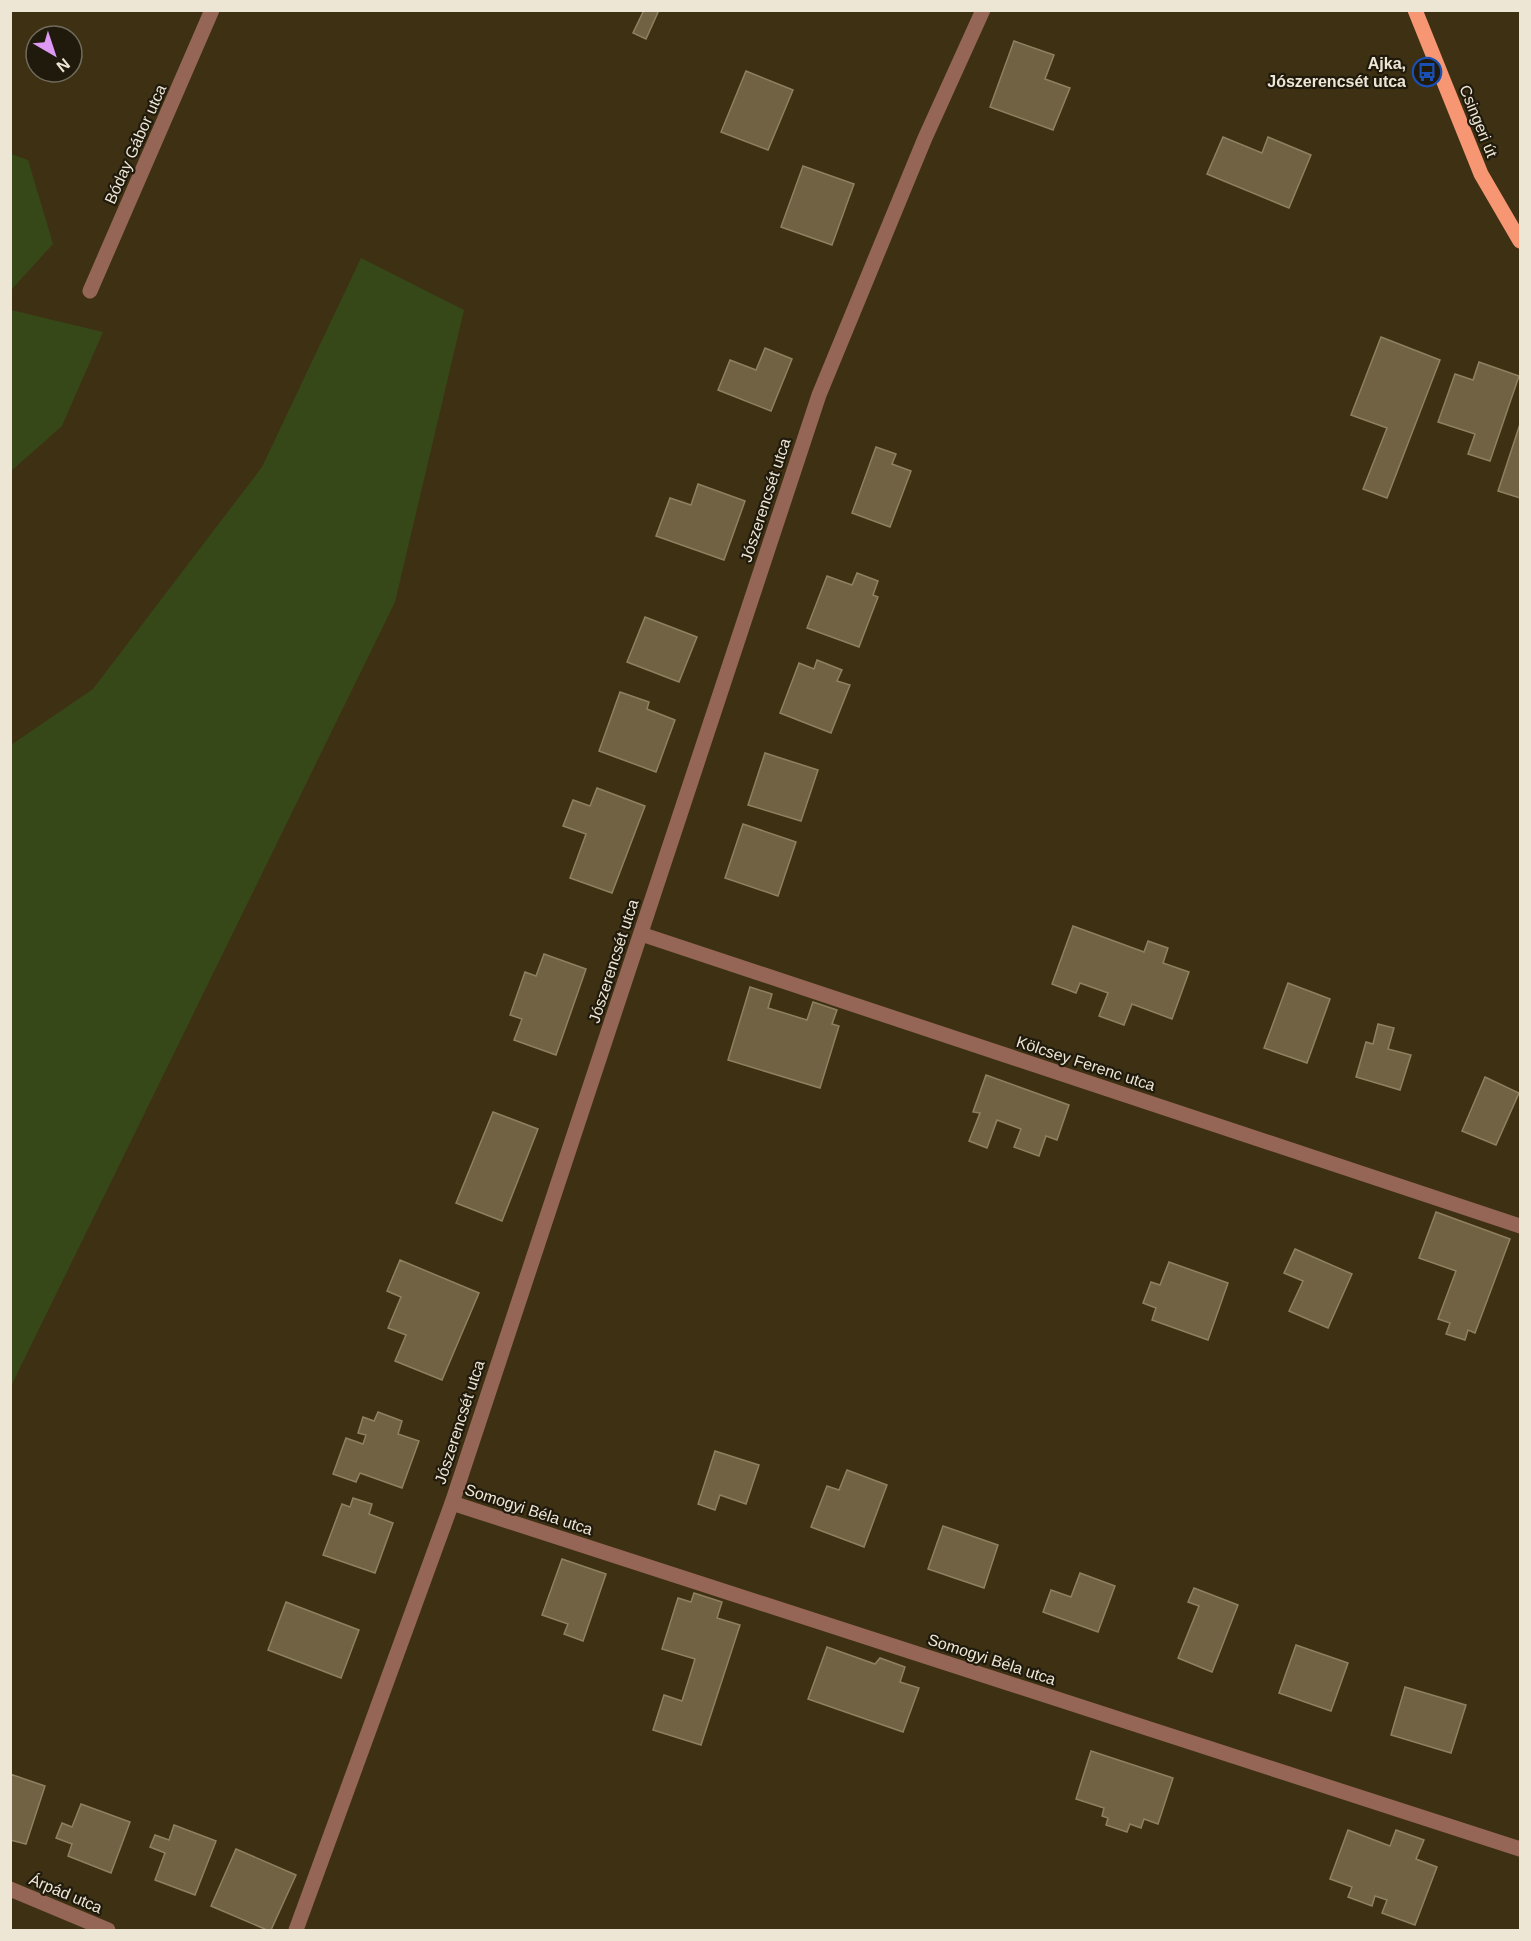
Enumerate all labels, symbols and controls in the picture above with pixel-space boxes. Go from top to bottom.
north arrow [24,24,84,84]
text: N [53,55,73,76]
place label: Ajka, Jószerencsét utca [1267,55,1406,90]
bus stop icon: Ajka, Jószerencsét utca [1411,56,1443,88]
street label: Bóday Gábor utca [101,82,169,207]
street label: Csingeri út [1456,83,1501,160]
street label: Jószerencsét utca [737,436,794,564]
street label: Jószerencsét utca [585,897,642,1025]
street label: Kölcsey Ferenc utca [1014,1033,1157,1094]
street label: Jószerencsét utca [431,1358,488,1486]
street label: Somogyi Béla utca [463,1481,595,1538]
street label: Somogyi Béla utca [926,1631,1058,1688]
street label: Árpád utca [27,1870,105,1916]

